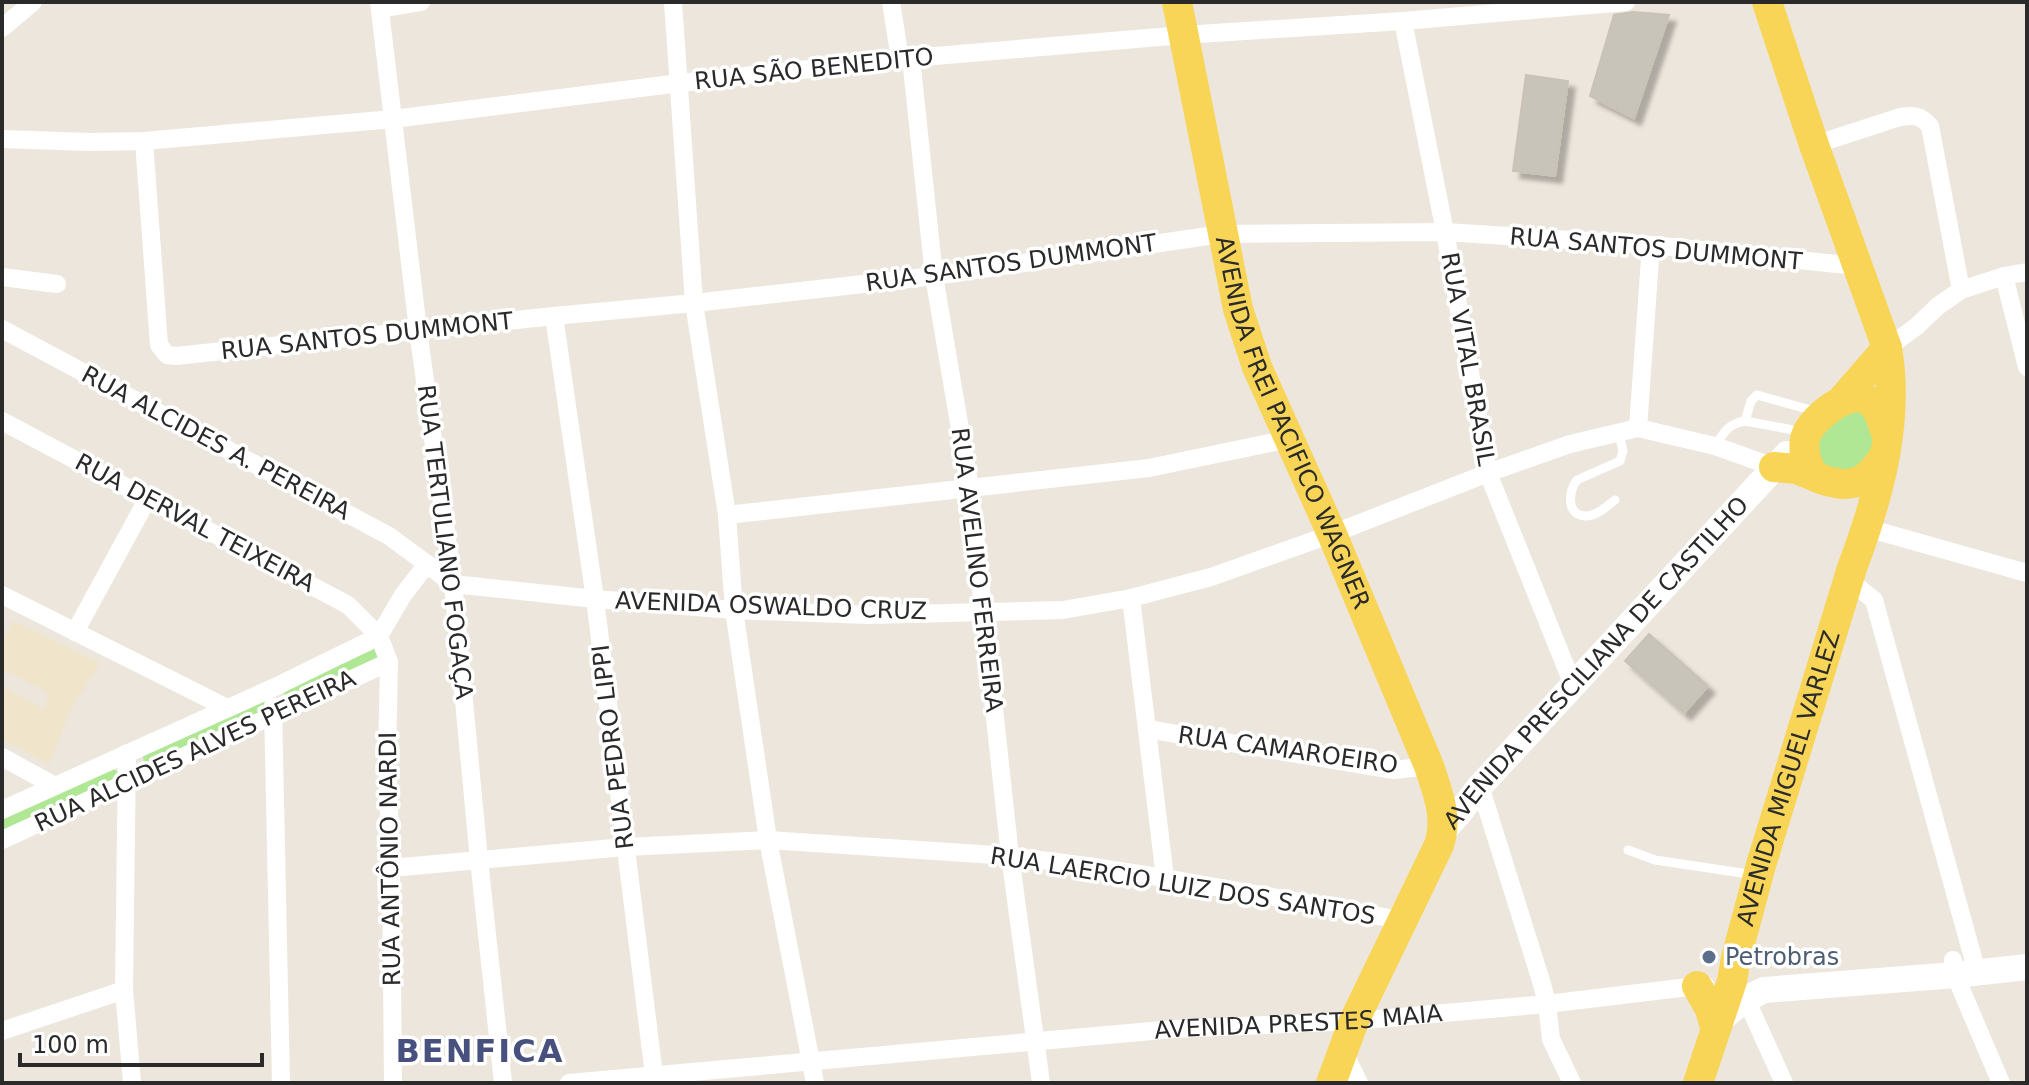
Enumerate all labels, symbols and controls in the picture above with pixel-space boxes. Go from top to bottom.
street label: RUA SÃO BENEDITO [693,41,935,95]
street label: RUA SANTOS DUMMONT [1508,222,1804,276]
street label: RUA SANTOS DUMMONT [864,229,1159,297]
street label: AVENIDA FREI PACIFICO WAGNER [1210,234,1376,613]
street label: RUA VITAL BRASIL [1435,250,1501,469]
street label: RUA SANTOS DUMMONT [219,307,515,365]
street label: RUA ALCIDES A. PEREIRA [77,360,356,526]
street label: RUA TERTULIANO FOGAÇA [412,383,478,702]
street label: RUA AVELINO FERREIRA [946,426,1008,714]
street label: RUA DERVAL TEIXEIRA [70,448,320,598]
street label: AVENIDA PRESCILIANA DE CASTILHO [1438,491,1754,835]
street label: AVENIDA OSWALDO CRUZ [615,587,927,625]
street label: AVENIDA MIGUEL VARLEZ [1731,627,1846,929]
street label: RUA PEDRO LIPPI [587,643,639,851]
street label: RUA ALCIDES ALVES PEREIRA [30,664,360,838]
street label: RUA CAMAROEIRO [1176,721,1400,779]
street label: RUA ANTÔNIO NARDI [372,732,406,986]
street label: RUA LAERCIO LUIZ DOS SANTOS [988,842,1378,930]
place label: Petrobras [1725,943,1839,971]
marker: Petrobras [1700,948,1718,966]
street label: AVENIDA PRESTES MAIA [1153,999,1444,1045]
scale bar [20,1017,262,1067]
text: 100 m [32,1031,109,1059]
district label: BENFICA [395,1032,565,1070]

